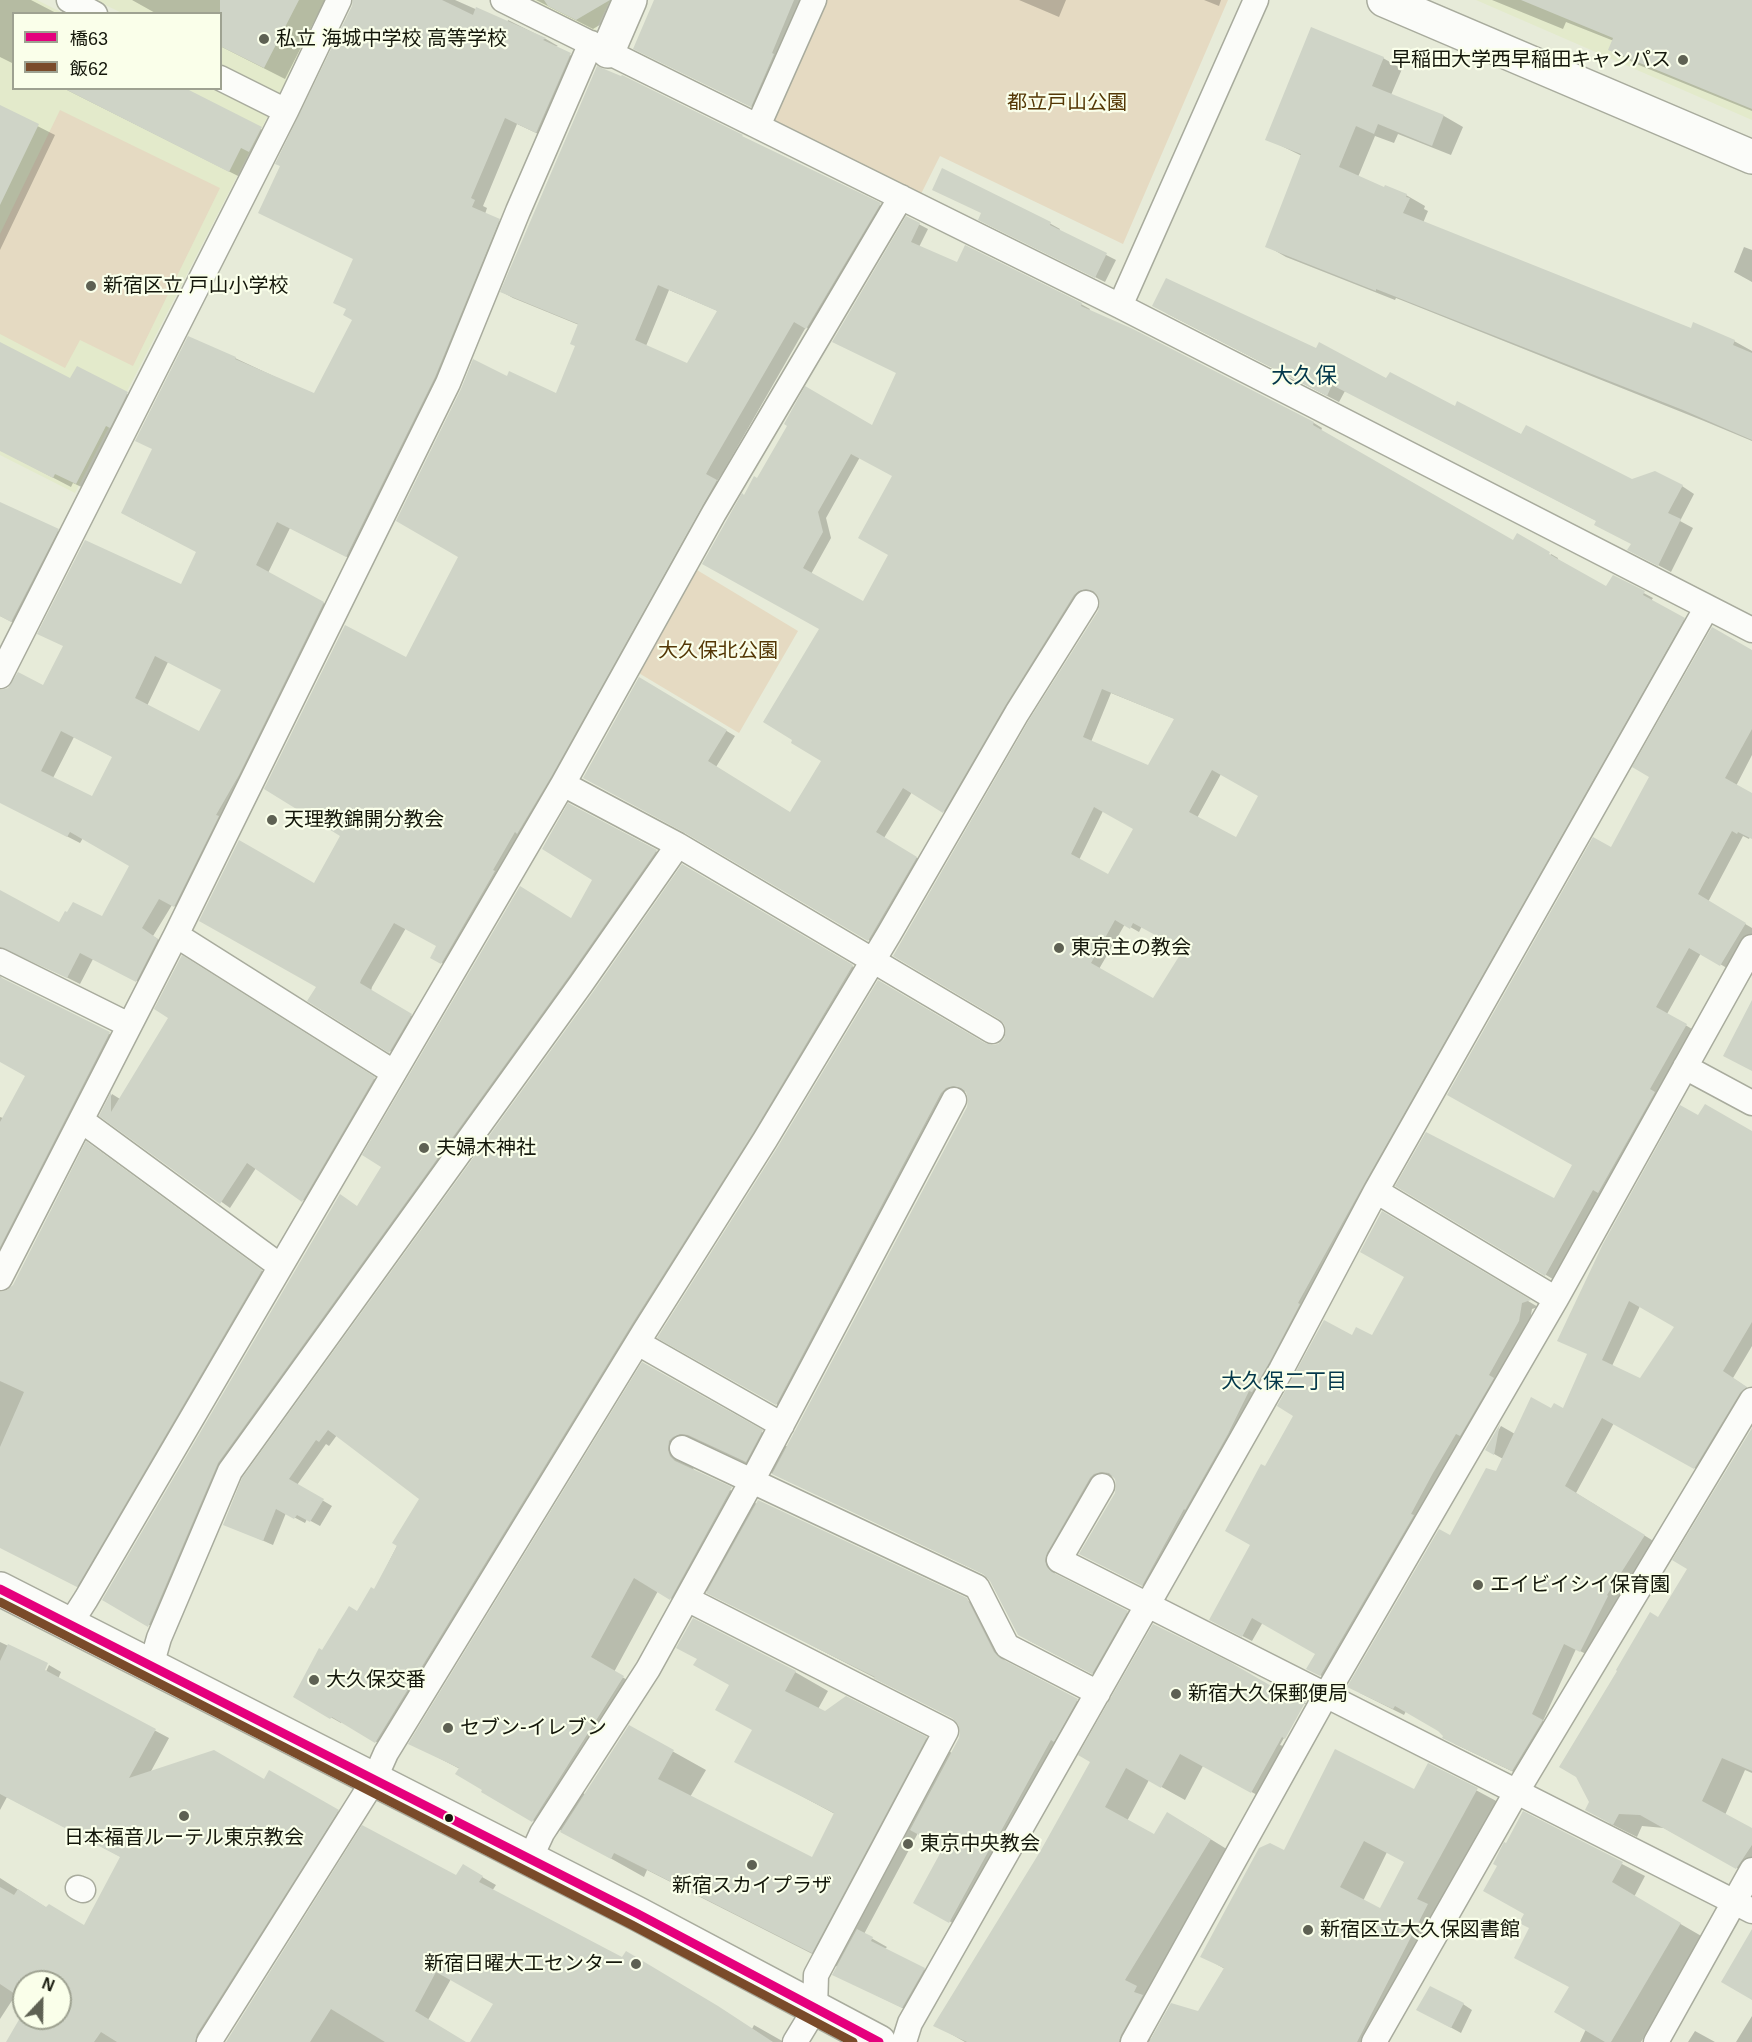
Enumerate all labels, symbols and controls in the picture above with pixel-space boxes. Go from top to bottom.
legend [12,12,222,90]
place label: 私立 海城中学校 高等学校 [276,27,507,51]
text: 橋63 [70,29,108,49]
marker: 私立 海城中学校 高等学校 [257,32,271,46]
place label: 早稲田大学西早稲田キャンパス [1391,48,1671,72]
marker: 早稲田大学西早稲田キャンパス [1676,53,1690,67]
text: 飯62 [70,59,108,79]
park label: 都立戸山公園 [1007,91,1127,115]
place label: 新宿区立 戸山小学校 [103,274,289,298]
marker: 新宿区立 戸山小学校 [84,279,98,293]
district label: 大久保 [1271,364,1337,390]
park label: 大久保北公園 [658,639,778,663]
place label: 天理教錦開分教会 [284,808,444,832]
marker: 天理教錦開分教会 [265,813,279,827]
place label: 東京主の教会 [1071,936,1191,960]
marker: 東京主の教会 [1052,941,1066,955]
place label: 夫婦木神社 [436,1136,536,1160]
marker: 夫婦木神社 [417,1141,431,1155]
district label: 大久保二丁目 [1221,1369,1347,1395]
place label: エイビイシイ保育園 [1490,1573,1670,1597]
marker: エイビイシイ保育園 [1471,1578,1485,1592]
place label: 大久保交番 [326,1668,426,1692]
marker: 大久保交番 [307,1673,321,1687]
place label: 新宿大久保郵便局 [1188,1682,1348,1706]
marker: 新宿大久保郵便局 [1169,1687,1183,1701]
place label: セブン-イレブン [460,1716,607,1740]
marker: セブン-イレブン [441,1721,455,1735]
marker: 日本福音ルーテル東京教会 [177,1809,191,1823]
unlabelled marker [443,1812,455,1824]
place label: 日本福音ルーテル東京教会 [64,1826,304,1850]
place label: 東京中央教会 [920,1832,1040,1856]
marker: 東京中央教会 [901,1837,915,1851]
marker: 新宿スカイプラザ [745,1858,759,1872]
place label: 新宿スカイプラザ [672,1874,832,1898]
place label: 新宿区立大久保図書館 [1320,1918,1520,1942]
marker: 新宿区立大久保図書館 [1301,1923,1315,1937]
place label: 新宿日曜大工センター [424,1952,624,1976]
marker: 新宿日曜大工センター [629,1957,643,1971]
north arrow [12,1970,72,2030]
text: N [40,1975,57,1995]

